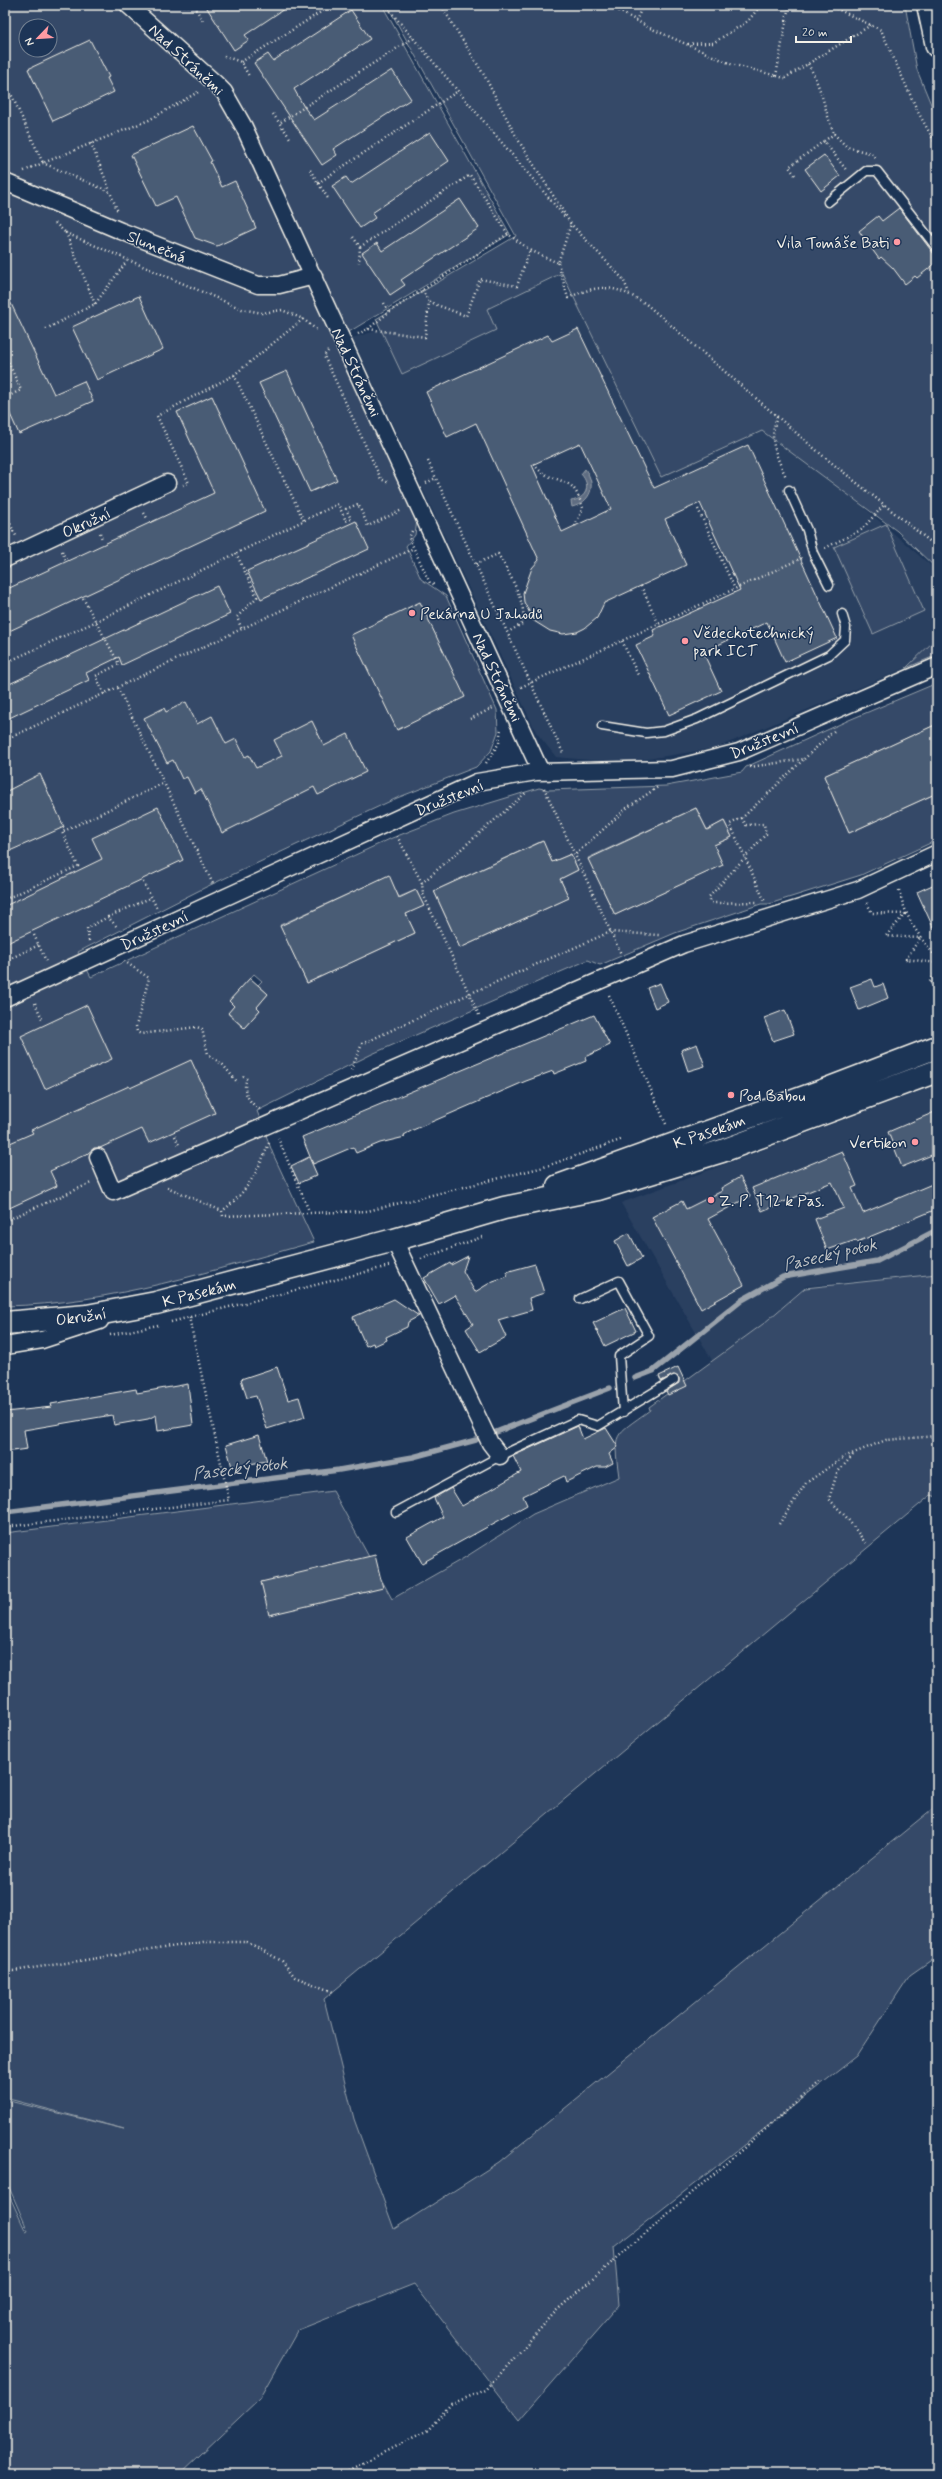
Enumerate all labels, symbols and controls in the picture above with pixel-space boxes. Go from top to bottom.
north arrow [18,18,58,58]
scale bar [796,18,851,44]
street label: Nad Stráněmi [144,20,229,101]
text: 20 m [802,25,828,41]
text: N [22,36,38,48]
street label: Slunečná [124,226,189,269]
place label: Vila Tomáše Bati [776,233,889,254]
marker: Vila Tomáše Bati [892,237,902,247]
street label: Nad Stráněmi [326,325,386,421]
street label: Okružní [59,503,114,544]
place label: Pekárna U Jahodů [420,604,543,625]
marker: Pekárna U Jahodů [407,608,417,618]
place label: Vědeckotechnický park ICT [693,623,814,662]
street label: Nad Stráněmi [467,630,527,726]
marker: Vědeckotechnický park ICT [680,636,690,646]
street label: Družstevní [727,718,802,765]
street label: Družstevní [412,775,487,822]
street label: Družstevní [117,907,192,956]
place label: Pod Babou [739,1086,806,1107]
marker: Pod Babou [726,1090,736,1100]
street label: K Pasekám [671,1110,748,1155]
place label: Vertikon [849,1133,907,1154]
marker: Vertikon [910,1137,920,1147]
place label: Z. P. T12 k Pas. [719,1191,825,1212]
marker: Z. P. T12 k Pas. [706,1195,716,1205]
water label: Pasecký potok [781,1233,880,1276]
street label: K Pasekám [160,1274,238,1313]
street label: Okružní [54,1304,108,1331]
water label: Pasecký potok [191,1452,289,1486]

